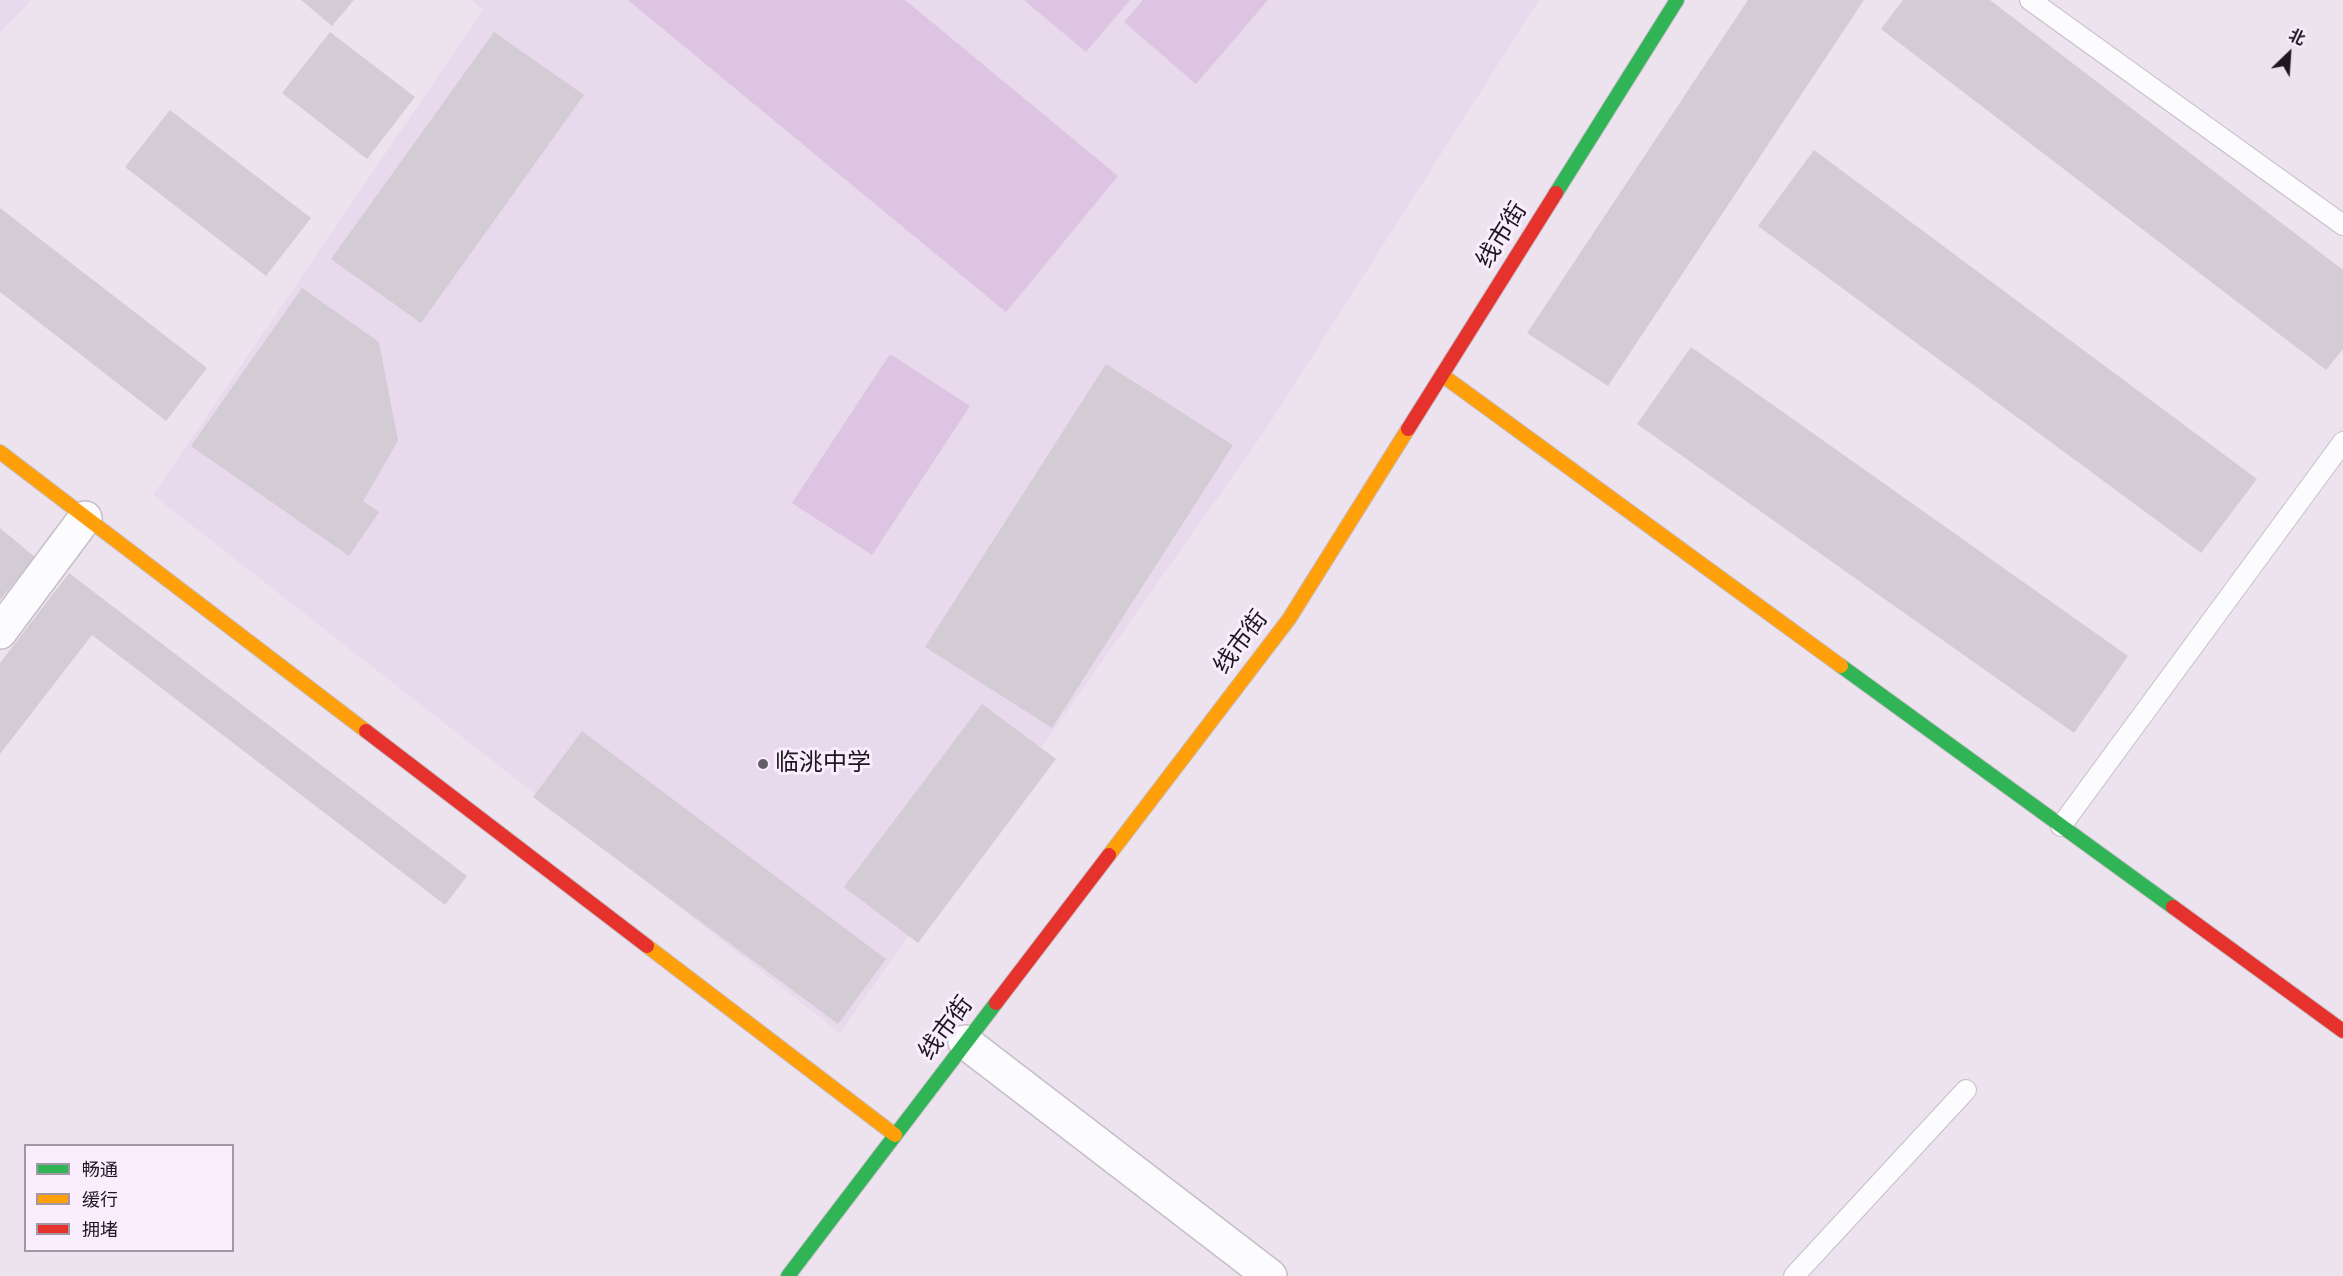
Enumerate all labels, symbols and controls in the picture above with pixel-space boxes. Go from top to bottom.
text: 北 [2285,23,2309,51]
north arrow [2259,24,2319,84]
street label: 线市街 [1472,198,1534,274]
street label: 线市街 [1209,606,1275,680]
place label: 临洮中学 [775,750,871,778]
marker: 临洮中学 [756,757,770,771]
street label: 线市街 [914,992,980,1066]
legend [24,1144,234,1252]
text: 畅通 [82,1157,118,1183]
text: 缓行 [82,1187,118,1213]
text: 拥堵 [82,1217,118,1243]

